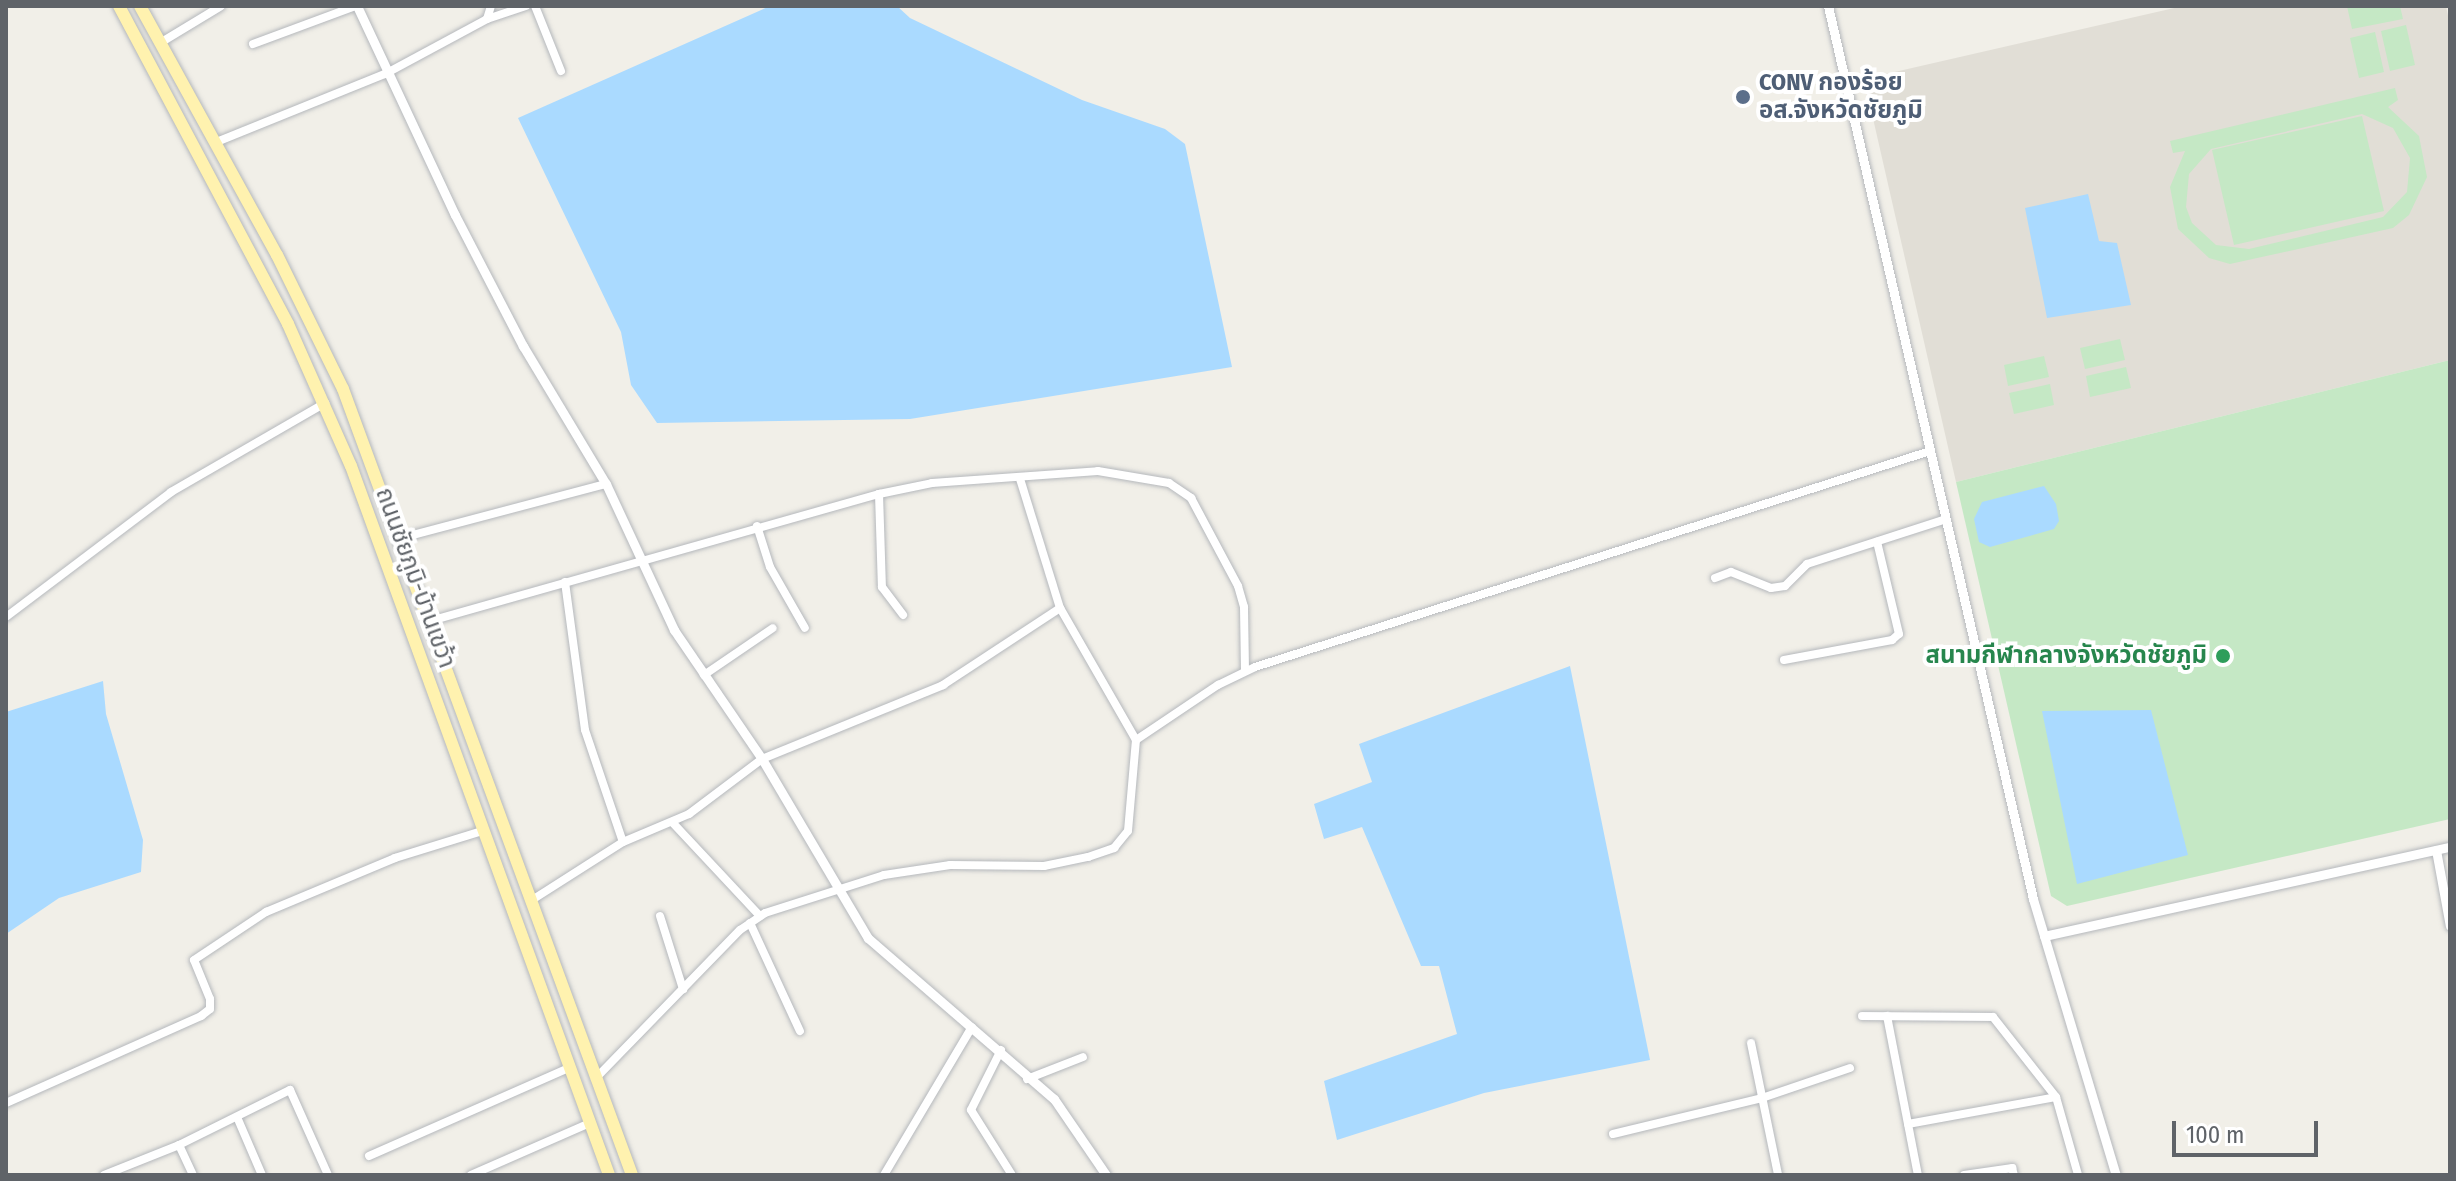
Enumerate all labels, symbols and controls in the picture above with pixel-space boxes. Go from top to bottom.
place label: CONV กองร้อย อส.จังหวัดชัยภูมิ [1759,69,1923,125]
marker: CONV กองร้อย อส.จังหวัดชัยภูมิ [1734,88,1752,106]
street label: ถนนชัยภูมิ-บ้านเขว้า [369,484,461,672]
place label: สนามกีฬากลางจังหวัดชัยภูมิ [1925,642,2207,670]
marker: สนามกีฬากลางจังหวัดชัยภูมิ [2214,647,2232,665]
scale bar [2176,1105,2322,1155]
text: 100 m [2186,1121,2244,1149]

